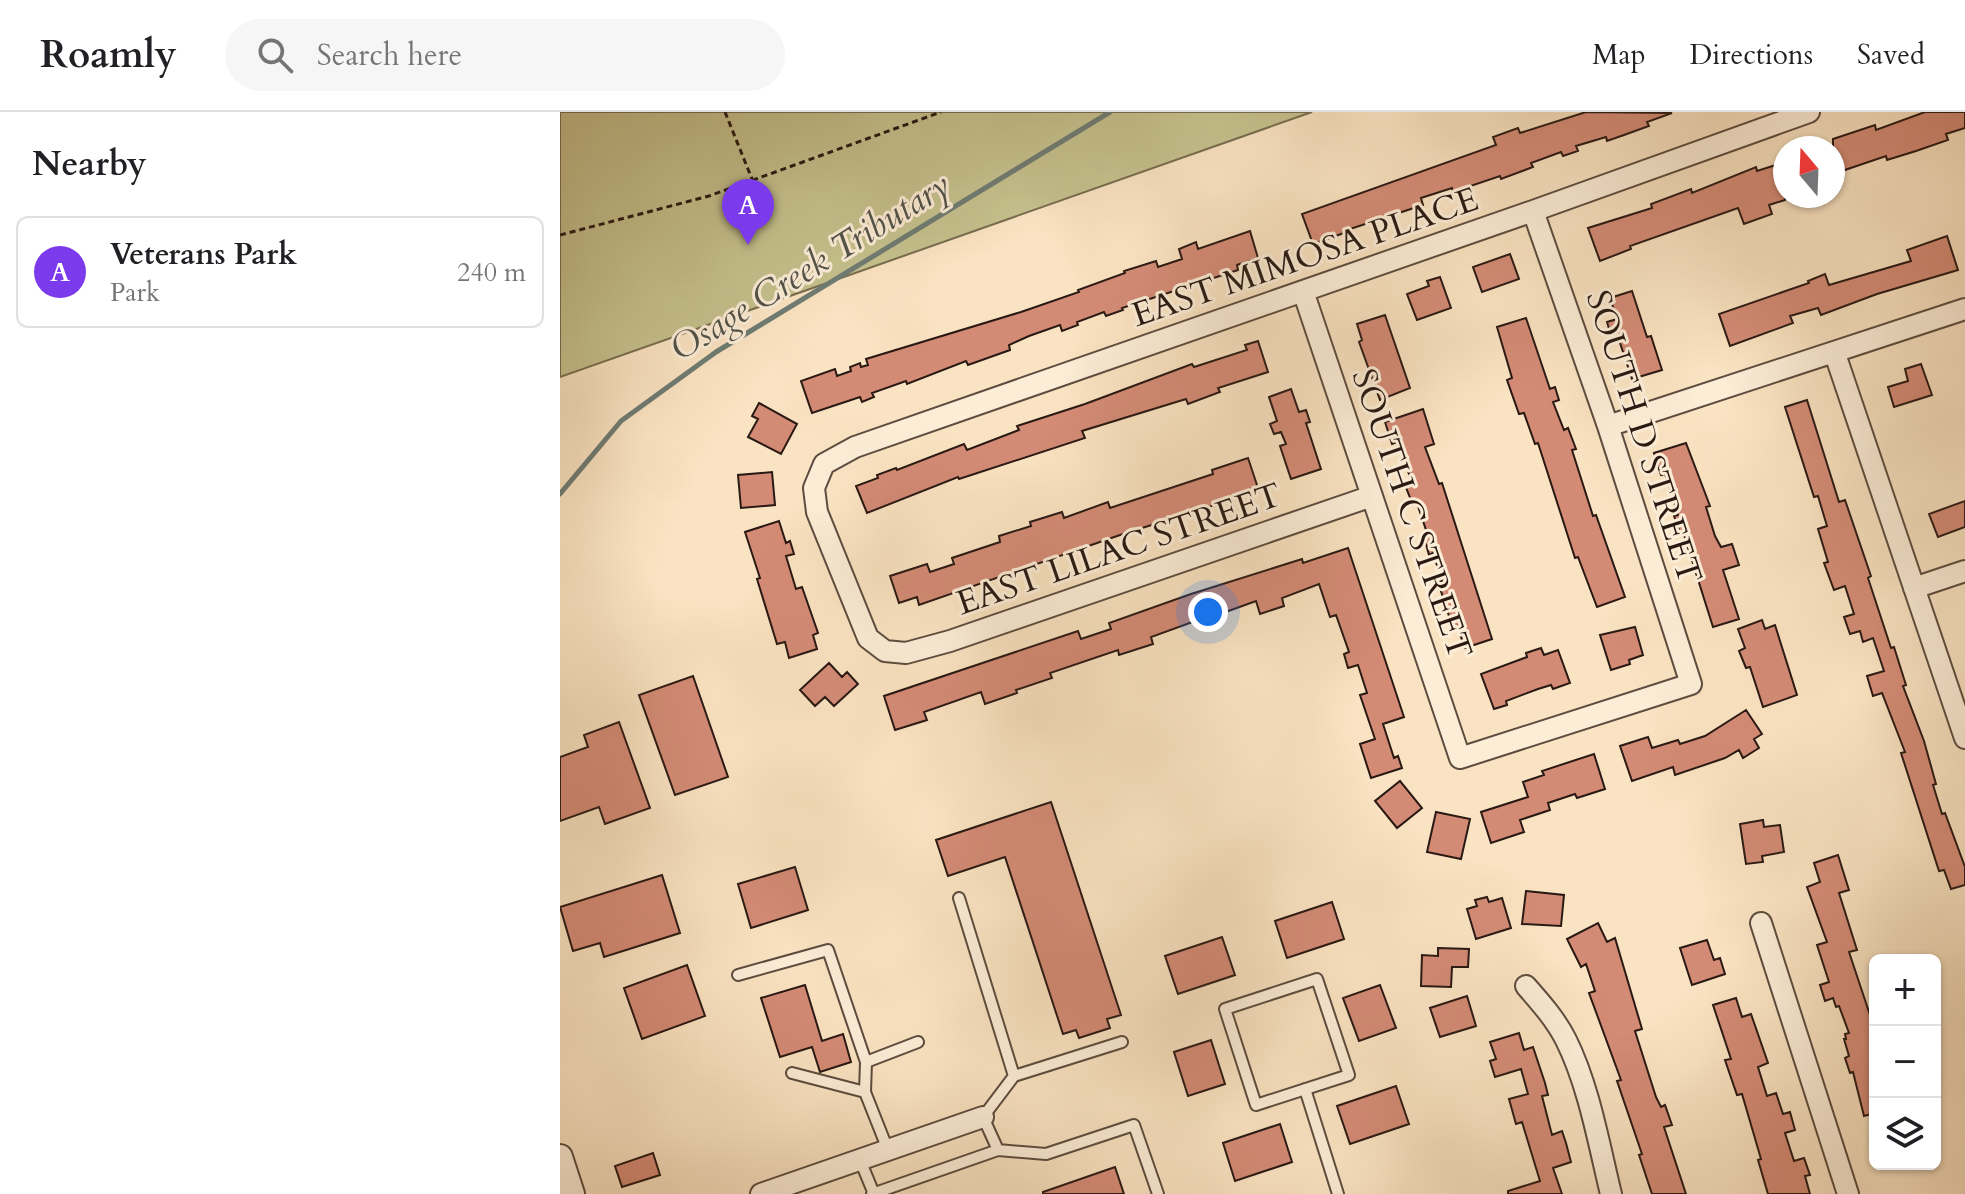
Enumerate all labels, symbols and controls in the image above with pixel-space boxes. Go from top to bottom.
search box [225,19,785,91]
text: Roamly [40,29,177,81]
icon: search [253,33,297,77]
text: Search here [317,35,462,76]
text: Map [1592,36,1646,74]
text: Directions [1690,36,1813,74]
text: Saved [1857,36,1925,74]
north arrow [1773,136,1845,208]
text: Nearby [32,141,147,187]
water label: Osage Creek Tributary [661,161,960,373]
street label: EAST MIMOSA PLACE [1126,176,1484,338]
pin: A [722,179,774,245]
text: Veterans Park [110,234,297,275]
text: A [50,255,70,290]
text: 240 m [457,255,526,290]
text: Park [110,275,160,310]
street label: SOUTH D STREET [1575,284,1713,590]
street label: SOUTH C STREET [1341,363,1483,665]
street label: EAST LILAC STREET [950,472,1288,626]
your location [1188,592,1228,632]
map controls [1869,954,1941,1170]
button: + [1869,954,1941,1026]
button: − [1869,1026,1941,1098]
button: layers [1869,1098,1941,1170]

